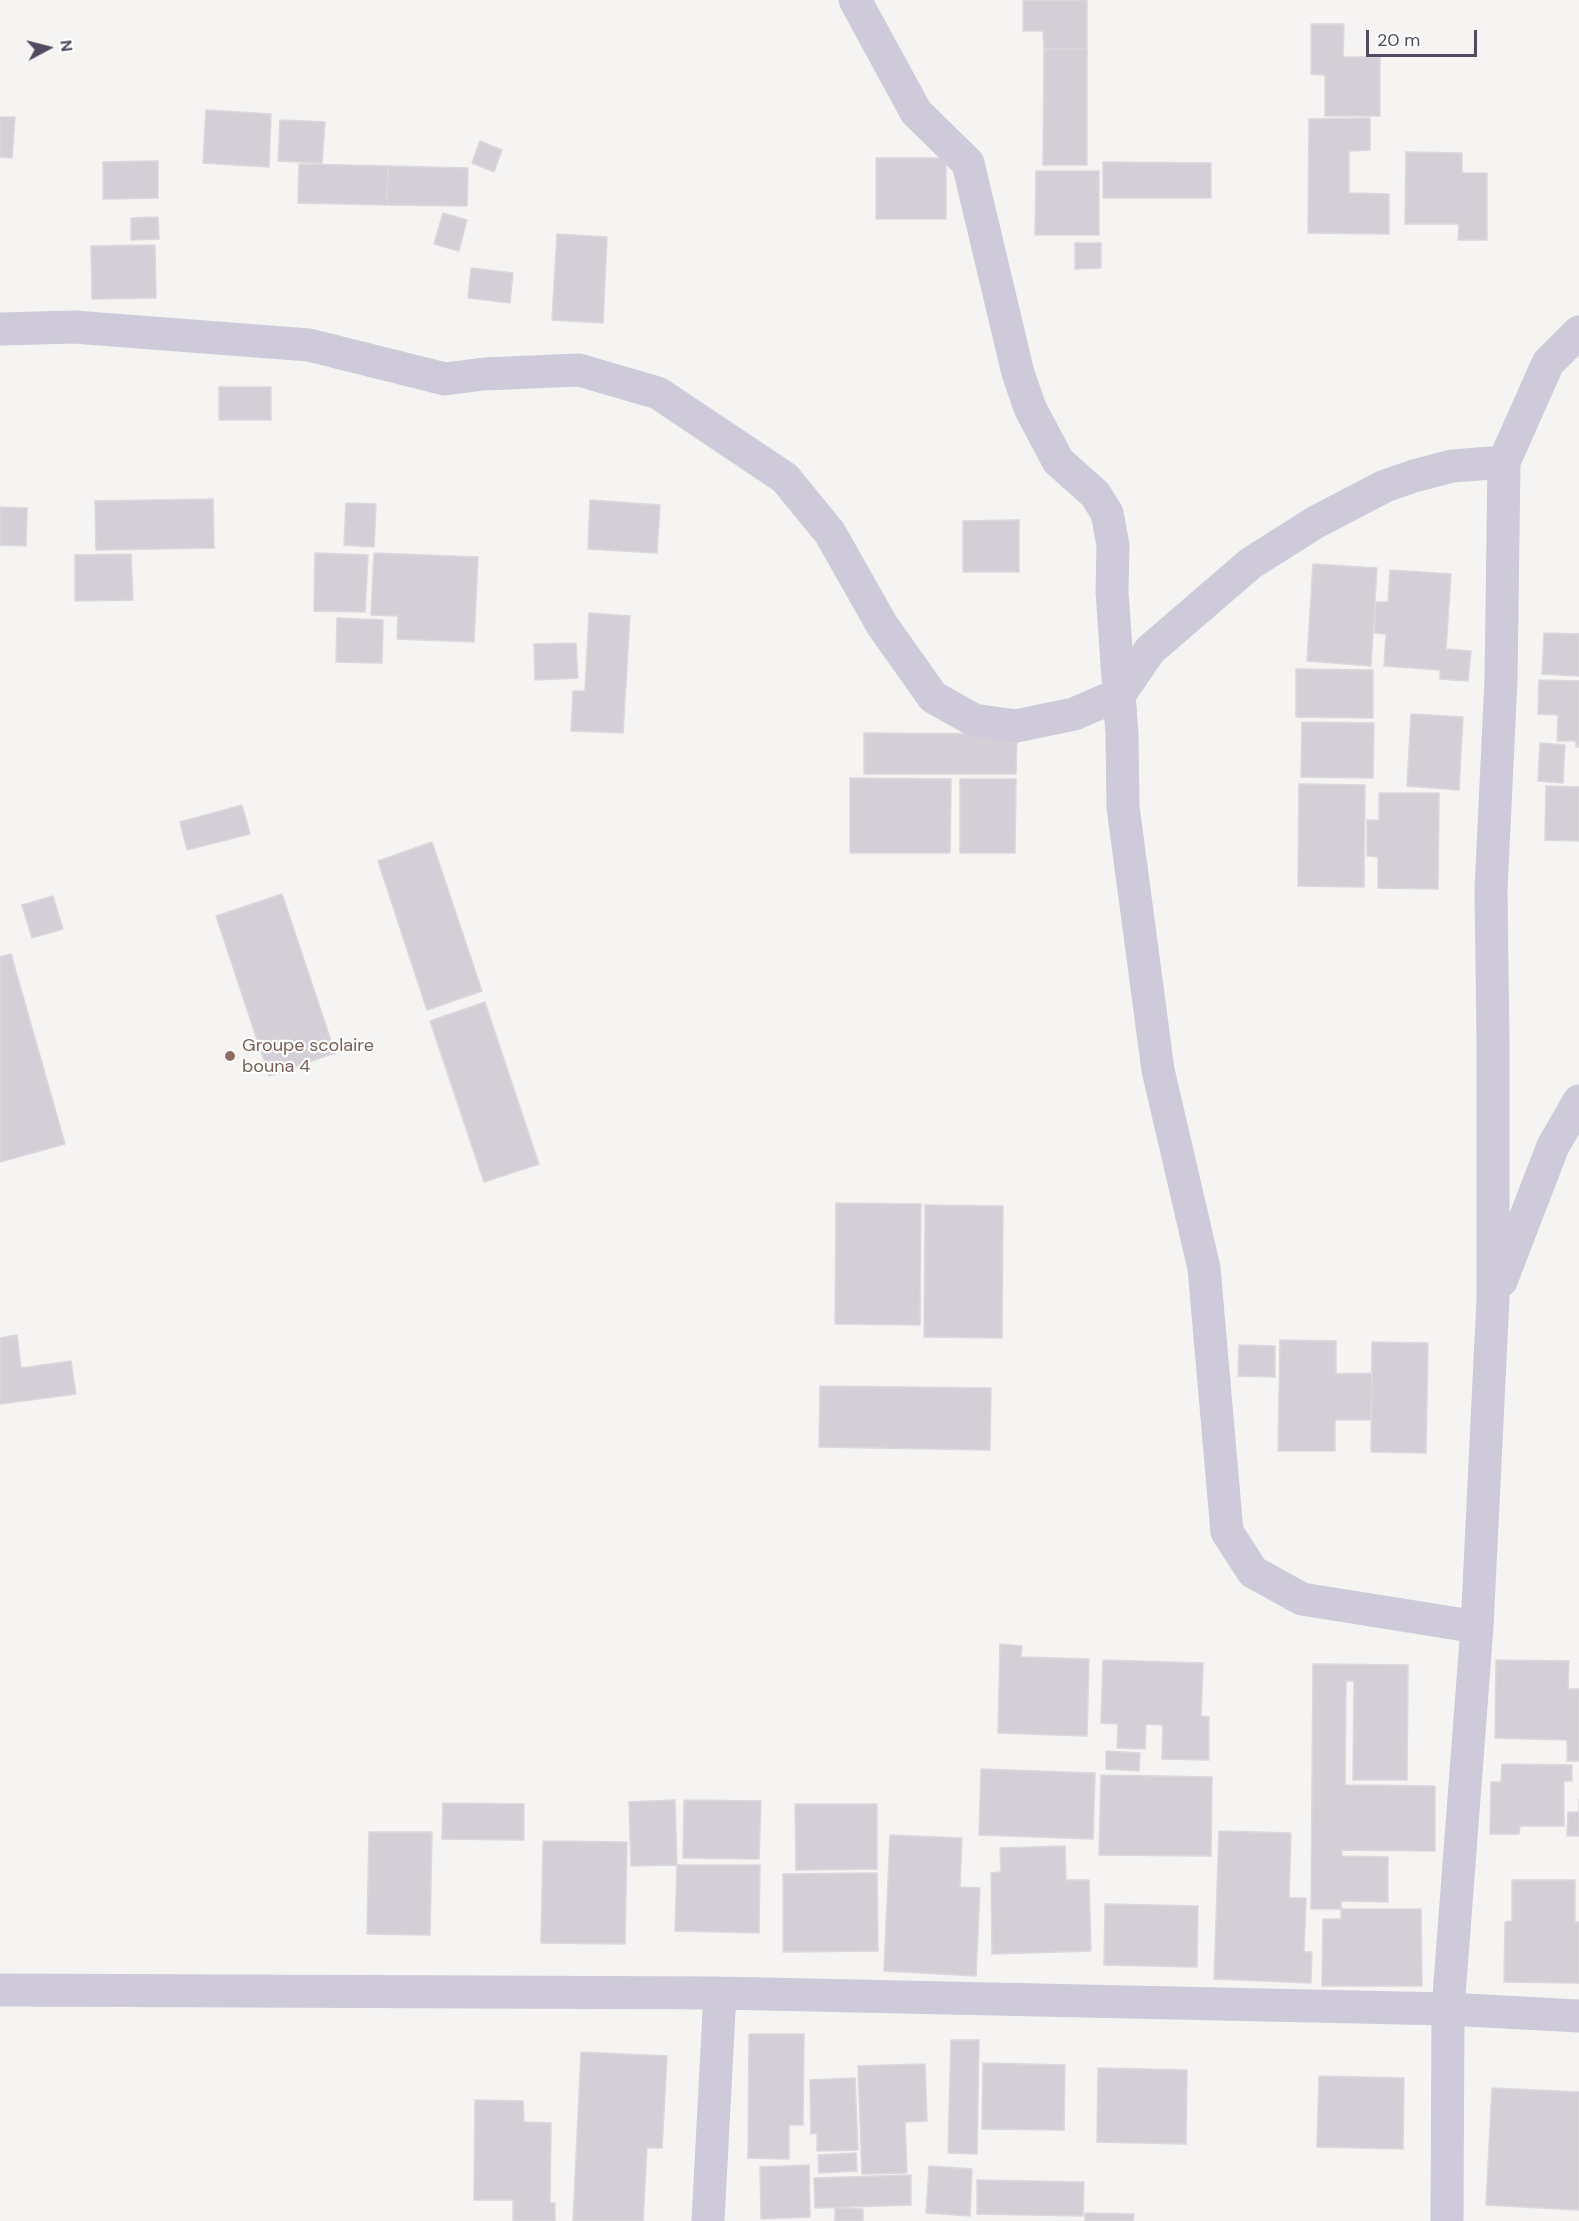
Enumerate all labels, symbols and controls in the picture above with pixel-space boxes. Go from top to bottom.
north arrow [18,18,78,78]
scale bar [1369,18,1480,56]
text: 20 m [1377,28,1420,52]
text: N [55,39,77,53]
place label: Groupe scolaire bouna 4 [242,1035,374,1078]
marker: Groupe scolaire bouna 4 [223,1049,237,1063]

